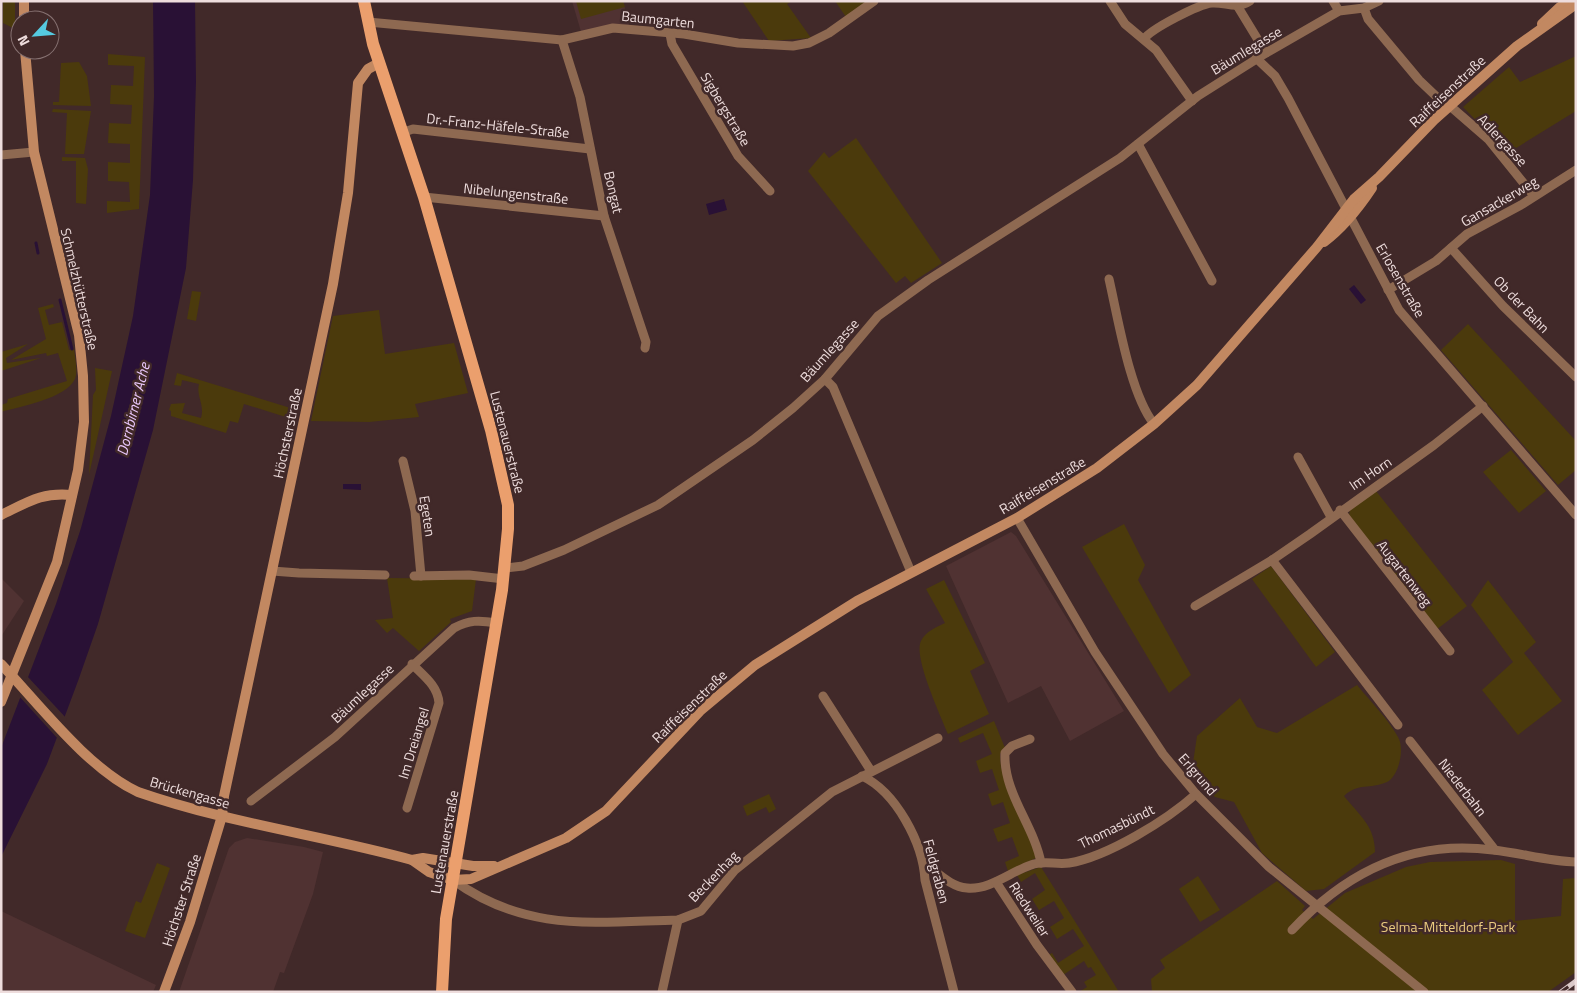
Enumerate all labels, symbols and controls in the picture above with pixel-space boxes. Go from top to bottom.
street label: Baumgarten [620,5,696,33]
north arrow [10,10,60,60]
street label: Bäumlegasse [1207,21,1285,79]
text: N [11,32,34,50]
street label: Raiffeisenstraße [1404,50,1490,132]
street label: Sigbergstraße [696,68,756,150]
street label: Dr.-Franz-Häfele-Straße [425,107,571,143]
street label: Adlergasse [1473,109,1533,171]
street label: Bongat [599,169,629,215]
street label: Gansackerweg [1456,170,1542,232]
street label: Nibelungenstraße [463,177,569,209]
street label: Schmelzhütterstraße [56,226,104,352]
street label: Erlosenstraße [1371,239,1431,321]
street label: Ob der Bahn [1489,271,1555,337]
street label: Bäumlegasse [795,313,863,387]
water label: Dornbirner Ache [110,359,156,458]
street label: Höchsterstraße [267,386,307,480]
street label: Lustenauerstraße [485,389,531,495]
street label: Raiffeisenstraße [995,451,1089,519]
street label: Im Horn [1344,451,1396,495]
street label: Egeten [414,494,442,538]
street label: Augartenweg [1372,535,1438,611]
street label: Bäumlegasse [326,658,398,728]
street label: Raiffeisenstraße [647,665,731,747]
street label: Im Dreiangel [392,704,434,782]
street label: Erlgrund [1174,748,1222,800]
street label: Niederbahn [1434,754,1492,820]
street label: Brückengasse [147,771,233,813]
street label: Lustenauerstraße [425,789,463,895]
street label: Thomasbündt [1074,799,1158,853]
street label: Feldgraben [918,836,956,906]
street label: Beckenhag [683,845,743,907]
street label: Höchster Straße [156,851,206,949]
street label: Riedweiler [1004,877,1056,941]
park label: Selma-Mitteldorf-Park [1381,916,1515,937]

